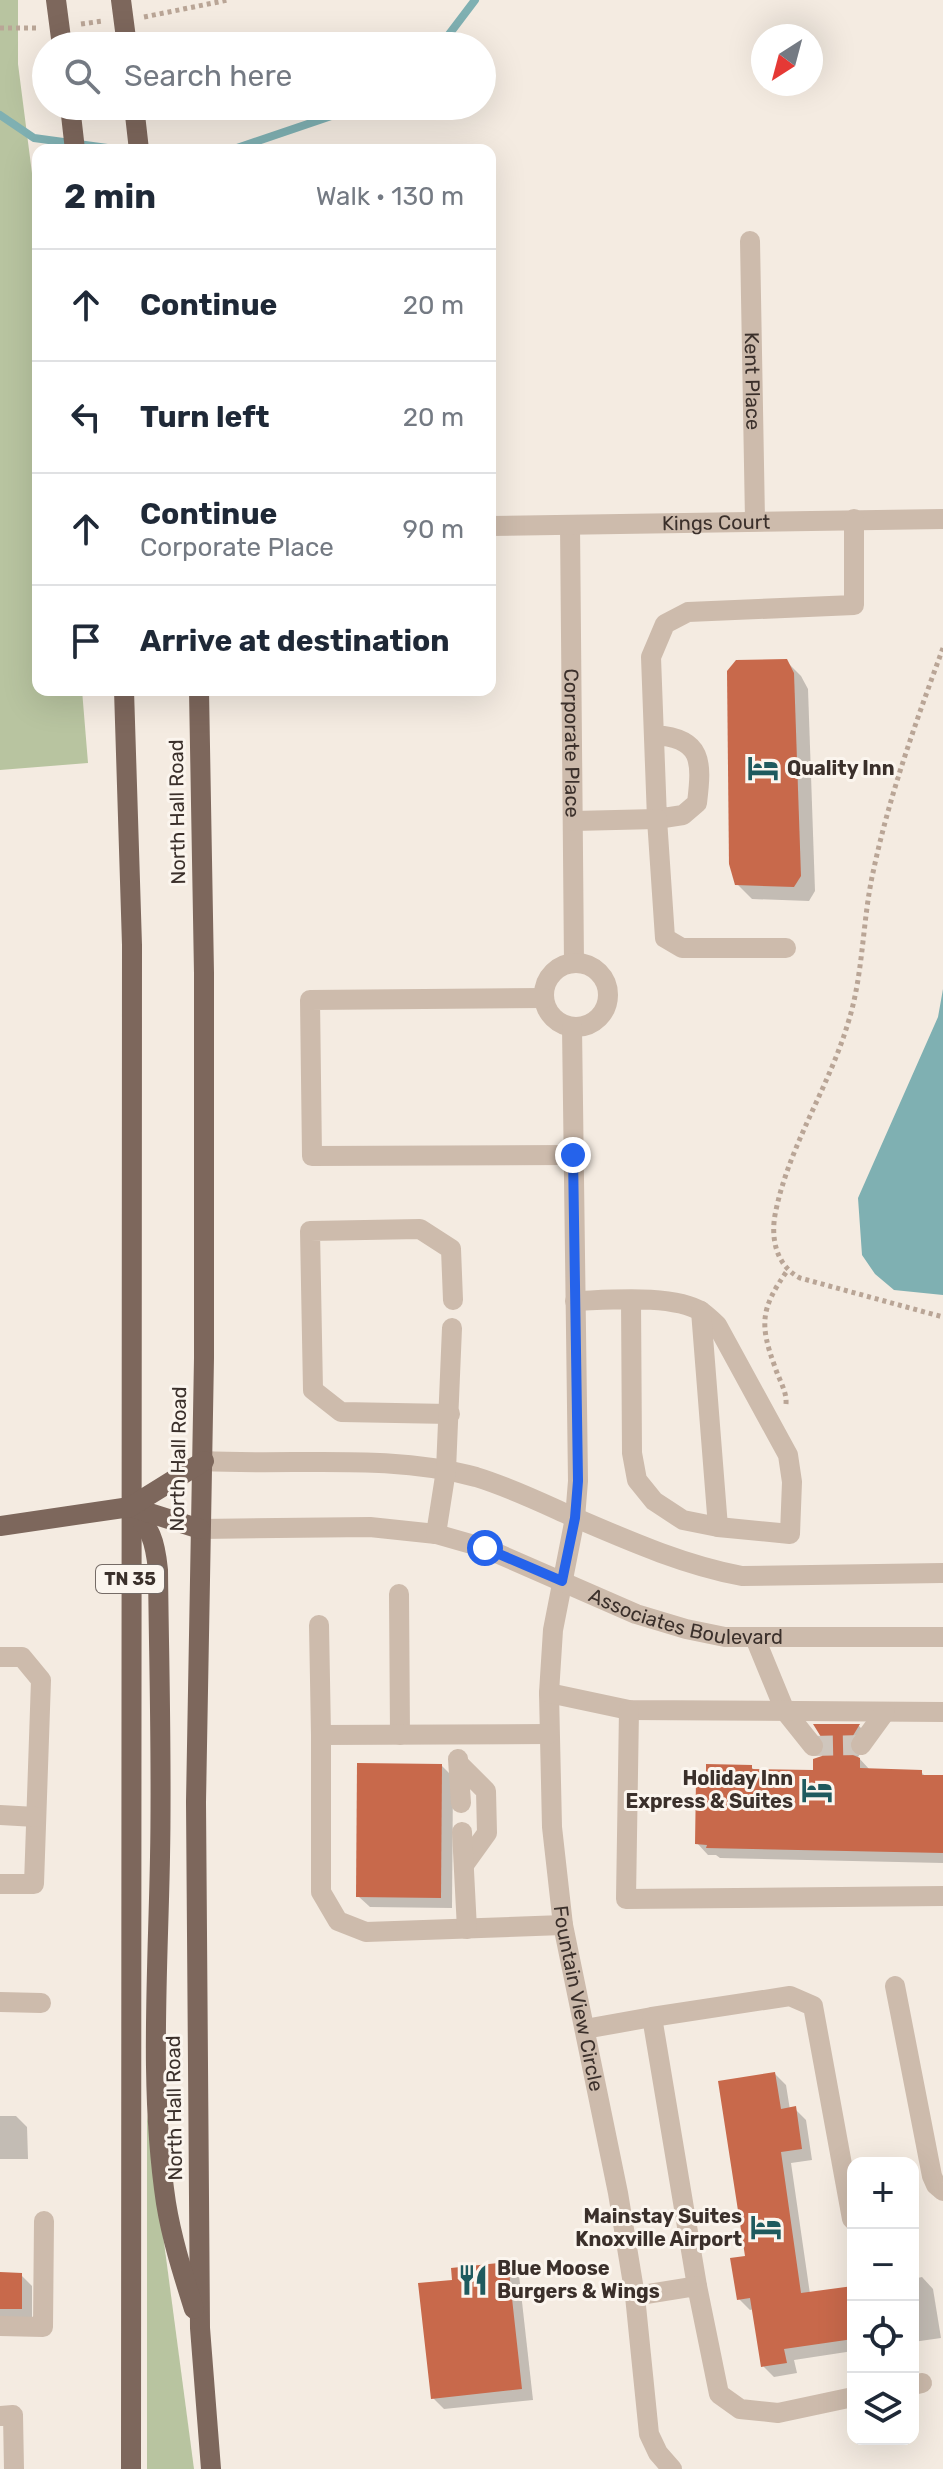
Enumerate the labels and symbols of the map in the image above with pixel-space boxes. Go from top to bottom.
north arrow [751,24,823,96]
street label: Kent Place [740,332,765,430]
street label: Kings Court [662,510,771,535]
street label: Corporate Place [559,668,585,818]
street label: North Hall Road [164,739,190,885]
hotel icon: Quality Inn [746,751,780,785]
place label: Quality Inn [787,756,895,780]
route end [555,1137,591,1173]
street label: North Hall Road [165,1386,191,1532]
route start [467,1530,503,1566]
road number: TN 35 [96,1565,164,1593]
street label: Associates Boulevard [585,1583,783,1649]
place label: Holiday Inn Express & Suites [625,1766,793,1813]
hotel icon: Holiday Inn Express & Suites [800,1773,834,1807]
street label: Fountain View Circle [549,1904,609,2093]
street label: North Hall Road [161,2035,187,2181]
place label: Mainstay Suites Knoxville Airport [575,2204,742,2251]
hotel icon: Mainstay Suites Knoxville Airport [749,2210,783,2244]
place label: Blue Moose Burgers & Wings [497,2256,660,2303]
restaurant icon: Blue Moose Burgers & Wings [456,2263,490,2297]

